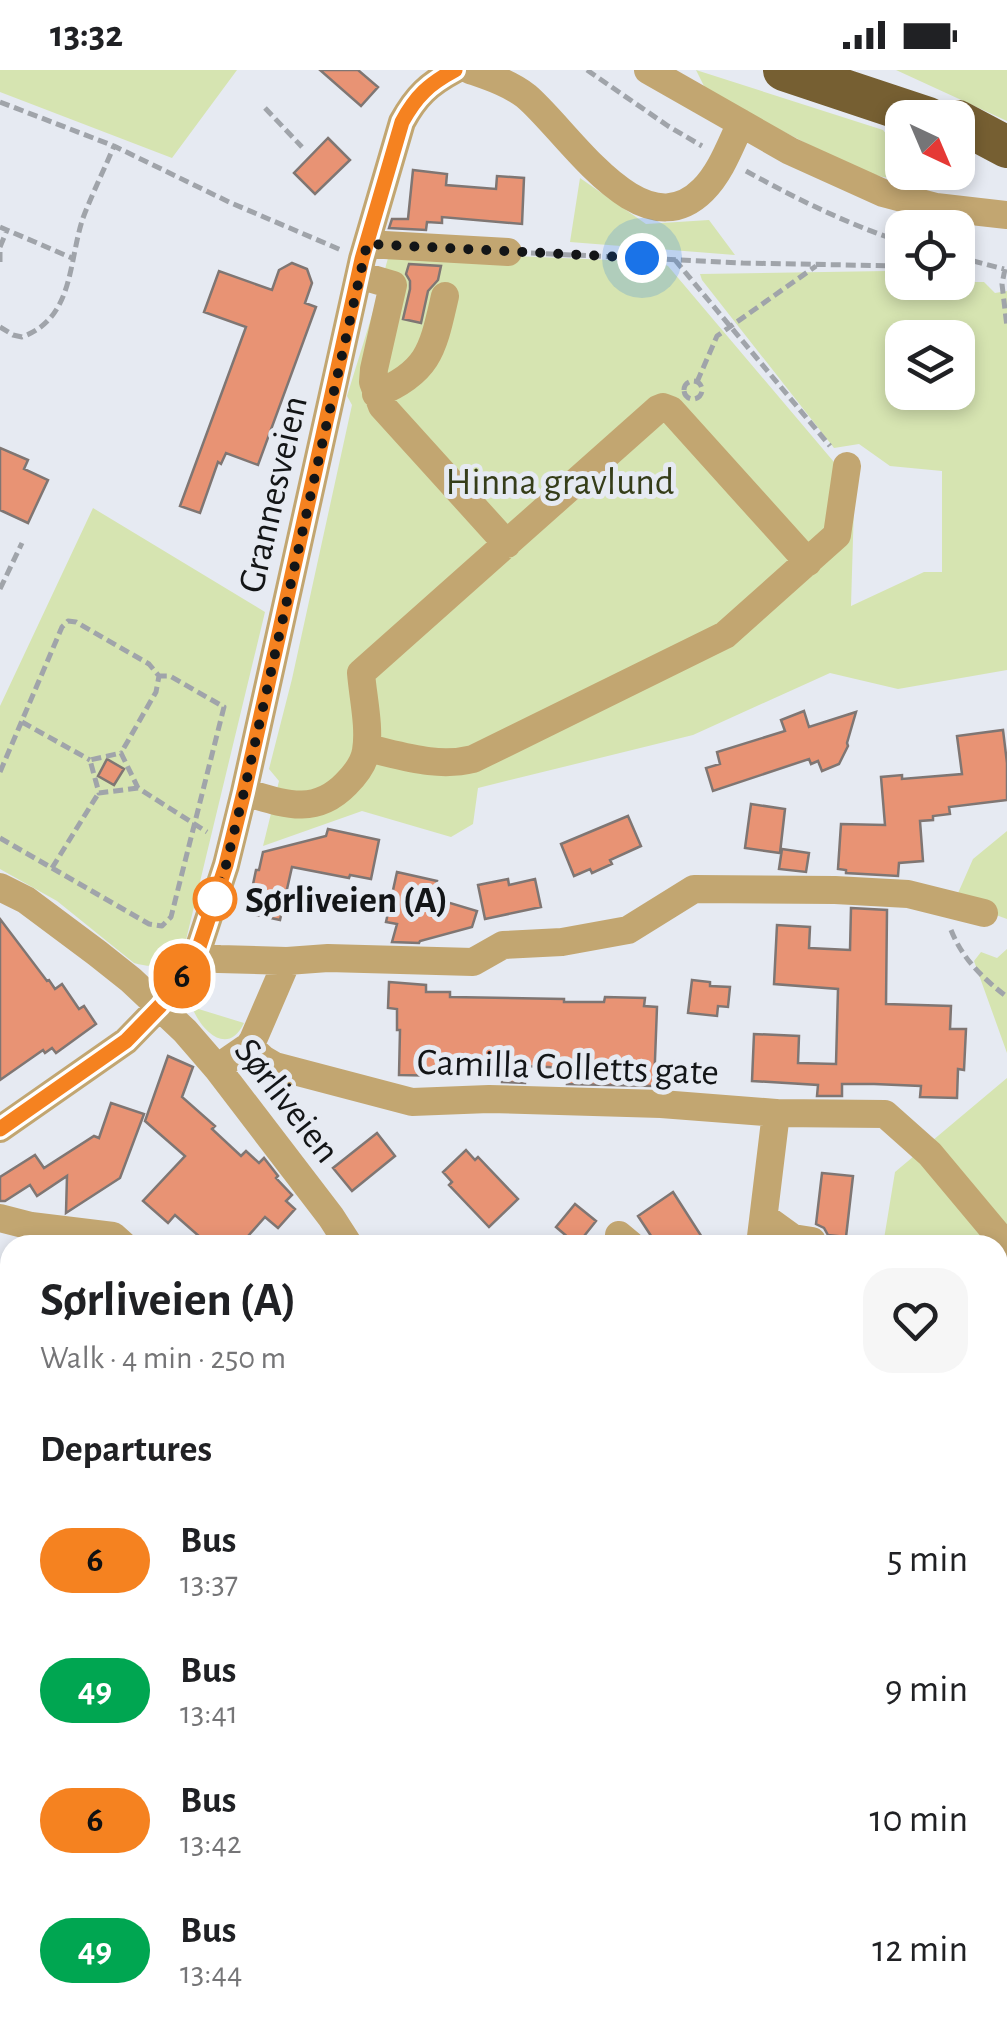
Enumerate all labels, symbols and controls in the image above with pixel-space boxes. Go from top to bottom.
text: 13:32 [50,16,123,54]
north arrow [885,100,975,190]
map controls [885,100,975,410]
button: locate [885,210,975,300]
your location [617,233,667,283]
button: layers [885,320,975,410]
street label: Grannesveien [233,392,315,597]
park label: Hinna gravlund [445,464,675,502]
marker: Sørliveien (A) [194,878,236,920]
place label: Sørliveien (A) [245,882,448,920]
line badge: 6 [150,944,214,1008]
text: 6 [174,959,190,994]
street label: Sørliveien [227,1032,346,1170]
street label: Camilla Colletts gate [416,1044,720,1092]
button: heart [863,1268,968,1373]
text: Sørliveien (A) [40,1277,297,1325]
text: Walk · 4 min · 250 m [40,1342,286,1374]
text: Departures [40,1431,212,1469]
text: Bus [180,1522,236,1560]
text: 5 min [887,1541,968,1579]
text: 6 [87,1543,103,1578]
text: 13:37 [180,1567,238,1599]
text: Bus [180,1652,236,1690]
text: 9 min [885,1671,968,1709]
text: 49 [78,1673,112,1708]
text: 13:41 [180,1697,238,1729]
text: Bus [180,1782,236,1820]
text: 10 min [869,1801,968,1839]
text: 6 [87,1803,103,1838]
text: 13:42 [180,1827,241,1859]
text: Bus [180,1912,236,1950]
text: 12 min [872,1931,968,1969]
text: 49 [78,1933,112,1968]
text: 13:44 [180,1957,242,1989]

